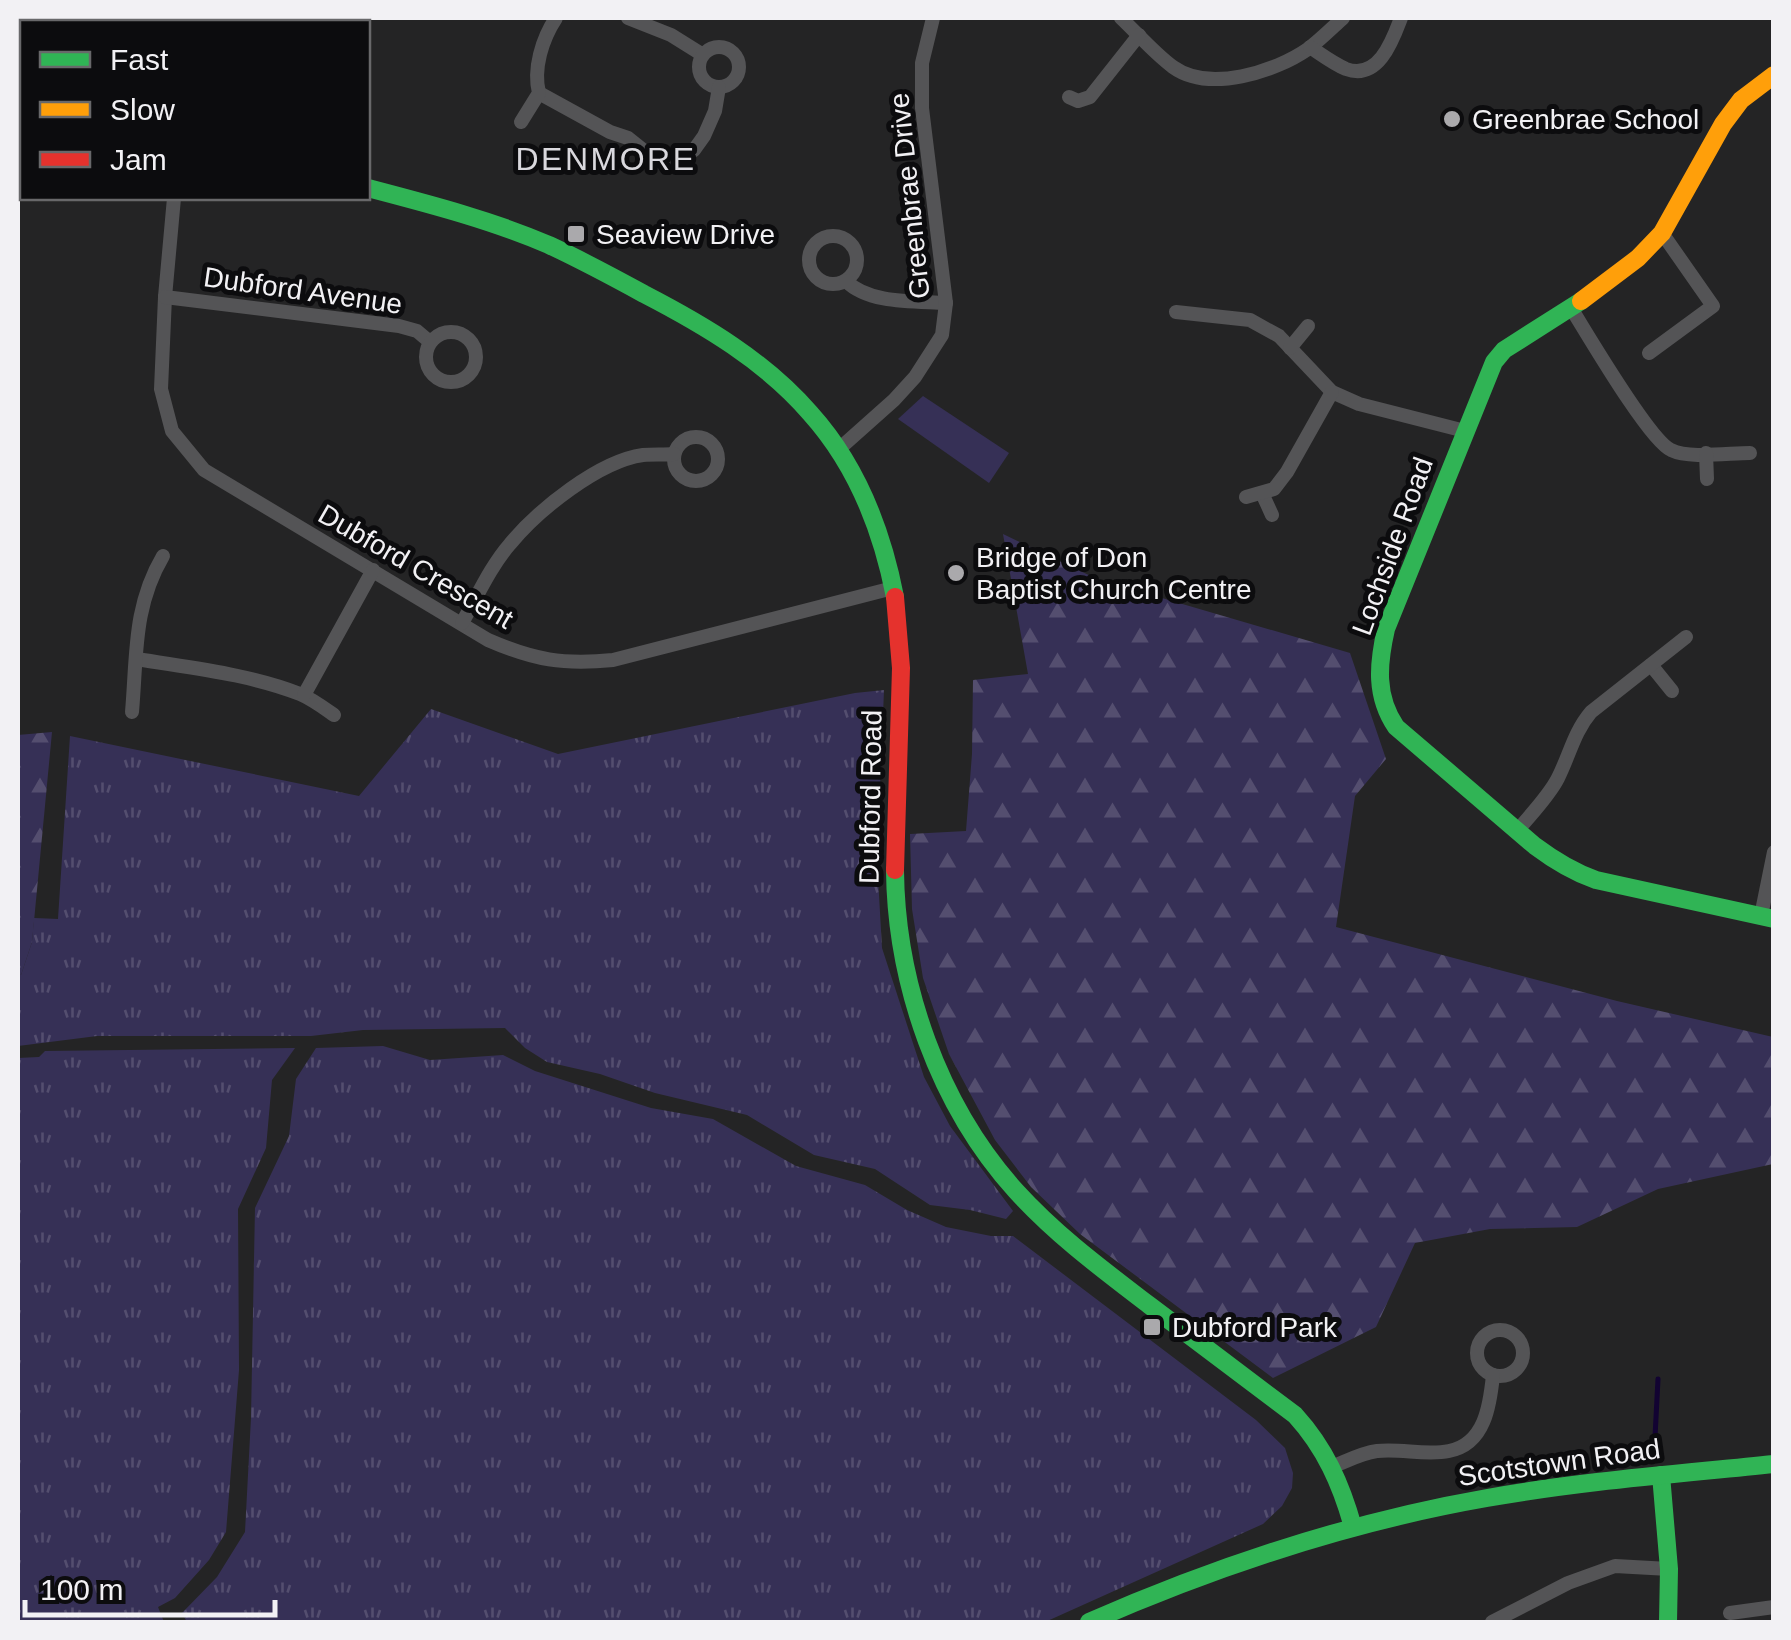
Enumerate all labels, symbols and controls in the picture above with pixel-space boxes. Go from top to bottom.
legend [20,20,370,200]
text: Fast [110,43,169,76]
street label: Greenbrae Drive [883,91,936,300]
text: Slow [110,93,175,126]
place label: Greenbrae School [1472,104,1699,135]
marker: Greenbrae School [1441,108,1463,130]
district label: DENMORE [515,141,697,177]
text: Jam [110,143,167,176]
place label: Seaview Drive [596,219,775,250]
marker: Seaview Drive [565,223,587,245]
street label: Dubford Avenue [202,261,404,320]
street label: Lochside Road [1346,453,1439,639]
street label: Dubford Crescent [313,498,519,635]
place label: Bridge of Don Baptist Church Centre [976,542,1251,605]
marker: Bridge of Don Baptist Church Centre [945,562,967,584]
street label: Dubford Road [853,710,888,884]
place label: Dubford Park [1172,1312,1338,1343]
marker: Dubford Park [1141,1316,1163,1338]
street label: Scotstown Road [1456,1433,1662,1492]
scale bar [25,1555,275,1617]
text: 100 m [40,1573,123,1606]

